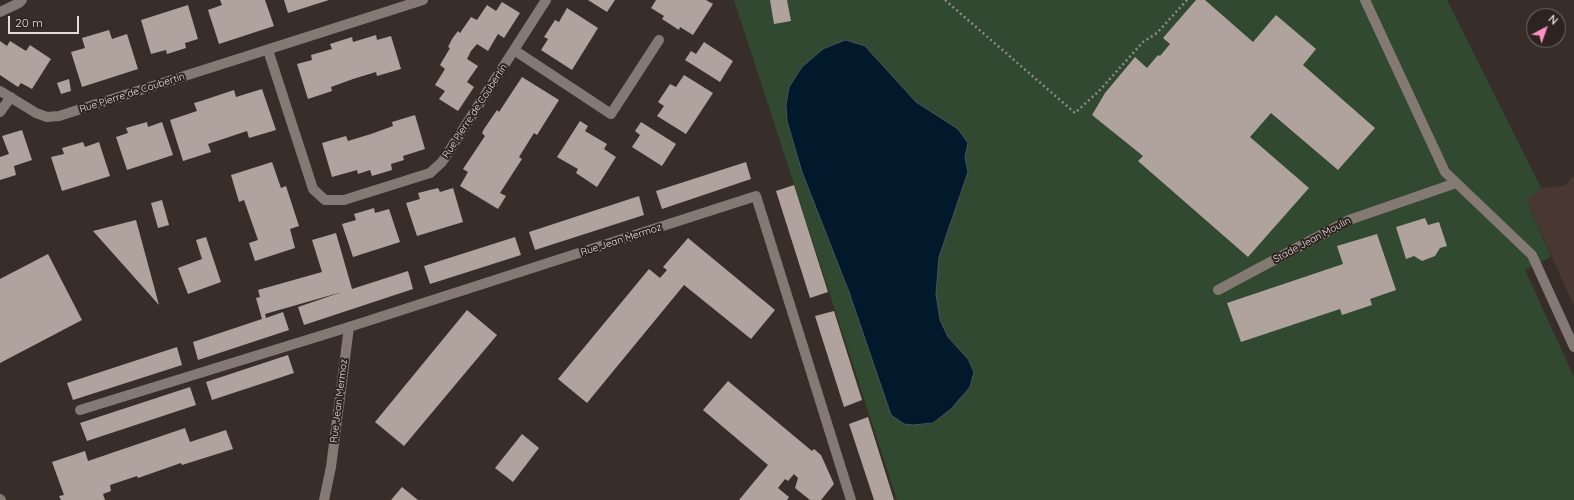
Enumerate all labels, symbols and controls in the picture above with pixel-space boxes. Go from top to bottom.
scale bar [10,8,81,34]
north arrow [1526,8,1566,48]
text: N [1546,12,1561,28]
text: 20 m [15,15,43,30]
street label: Rue Pierre de Coubertin [440,62,510,160]
street label: Rue Pierre de Coubertin [78,70,186,116]
street label: Stade Jean Moulin [1271,215,1353,265]
street label: Rue Jean Mermoz [579,221,663,259]
street label: Rue Jean Mermoz [328,358,350,444]

